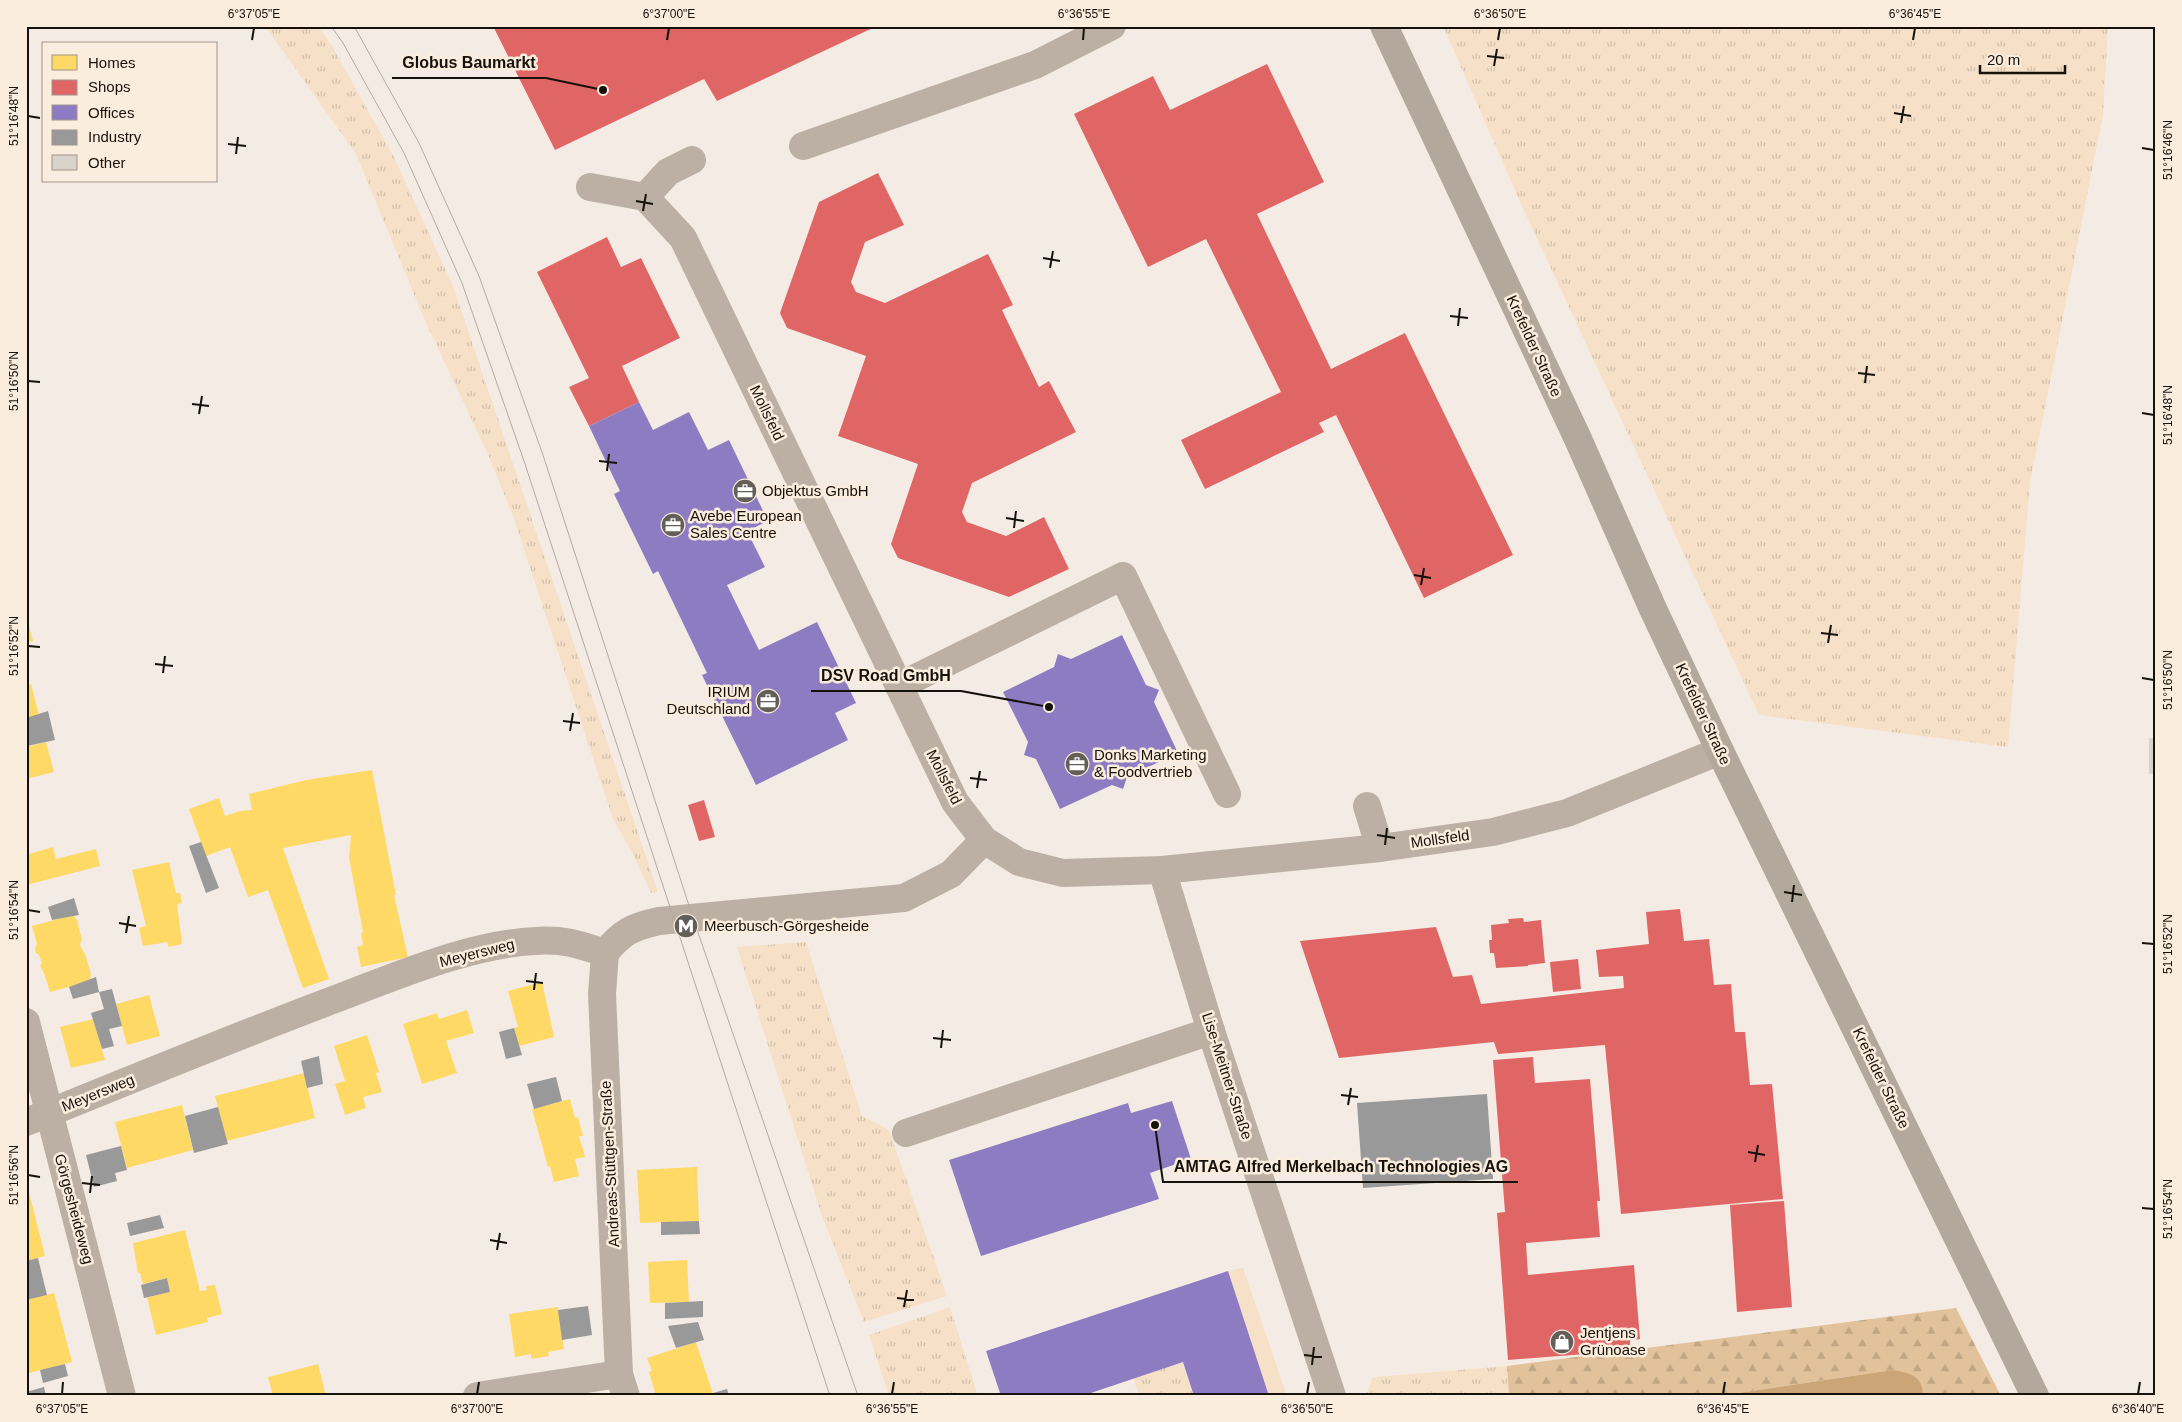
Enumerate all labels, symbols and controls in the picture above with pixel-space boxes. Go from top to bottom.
text: 6°37'05"E [228,7,280,21]
text: 6°37'00"E [643,7,695,21]
text: 6°36'55"E [1058,7,1110,21]
text: 6°36'50"E [1474,7,1526,21]
text: 6°36'45"E [1889,7,1941,21]
legend [42,42,218,182]
scale bar [1980,42,2064,74]
callout: Globus Baumarkt [392,47,546,78]
text: 20 m [1987,51,2020,68]
text: Homes [88,54,136,71]
text: Globus Baumarkt [402,54,536,71]
text: Shops [88,78,131,95]
text: 51°16'48"N [7,86,21,146]
text: Offices [88,104,134,121]
text: 51°16'46"N [2161,120,2175,180]
text: Industry [88,128,142,145]
text: Other [88,154,126,171]
street label: Krefelder Straße [1503,292,1565,399]
text: 51°16'50"N [7,351,21,411]
street label: Mollsfeld [747,382,788,443]
text: 51°16'48"N [2161,385,2175,445]
office icon: Objektus GmbH [732,478,758,504]
place label: Objektus GmbH [762,482,869,499]
place label: Avebe European Sales Centre [690,507,801,541]
office icon: Avebe European Sales Centre [660,512,686,538]
text: 51°16'52"N [7,616,21,676]
text: 51°16'50"N [2161,650,2175,710]
callout: DSV Road GmbH [811,660,961,691]
street label: Krefelder Straße [1672,660,1734,767]
text: DSV Road GmbH [821,667,951,684]
place label: IRIUM Deutschland [667,683,750,717]
office icon: IRIUM Deutschland [755,688,781,714]
place label: Donks Marketing & Foodvertrieb [1094,746,1207,780]
street label: Mollsfeld [923,747,965,807]
office icon: Donks Marketing & Foodvertrieb [1064,751,1090,777]
street label: Mollsfeld [1409,826,1470,851]
text: 51°16'54"N [7,880,21,940]
metro station icon: Meerbusch-Görgesheide [673,913,699,939]
text: 51°16'52"N [2161,914,2175,974]
place label: Meerbusch-Görgesheide [704,917,869,934]
street label: Meyersweg [438,935,516,970]
street label: Lise-Meitner-Straße [1199,1010,1256,1142]
street label: Krefelder Straße [1850,1025,1913,1131]
street label: Meyersweg [59,1070,137,1115]
street label: Andreas-Stüttgen-Straße [597,1080,622,1248]
text: 51°16'56"N [7,1145,21,1205]
callout: AMTAG Alfred Merkelbach Technologies AG [1163,1151,1518,1182]
street label: Görgesheideweg [52,1152,97,1266]
text: AMTAG Alfred Merkelbach Technologies AG [1174,1158,1508,1175]
text: 51°16'54"N [2161,1179,2175,1239]
place label: Jentjens Grünoase [1580,1324,1646,1358]
shop icon: Jentjens Grünoase [1549,1329,1575,1355]
text: 6°37'05"E [36,1402,88,1416]
text: 6°37'00"E [451,1402,503,1416]
text: 6°36'55"E [866,1402,918,1416]
text: 6°36'50"E [1281,1402,1333,1416]
text: 6°36'45"E [1697,1402,1749,1416]
text: 6°36'40"E [2112,1402,2164,1416]

